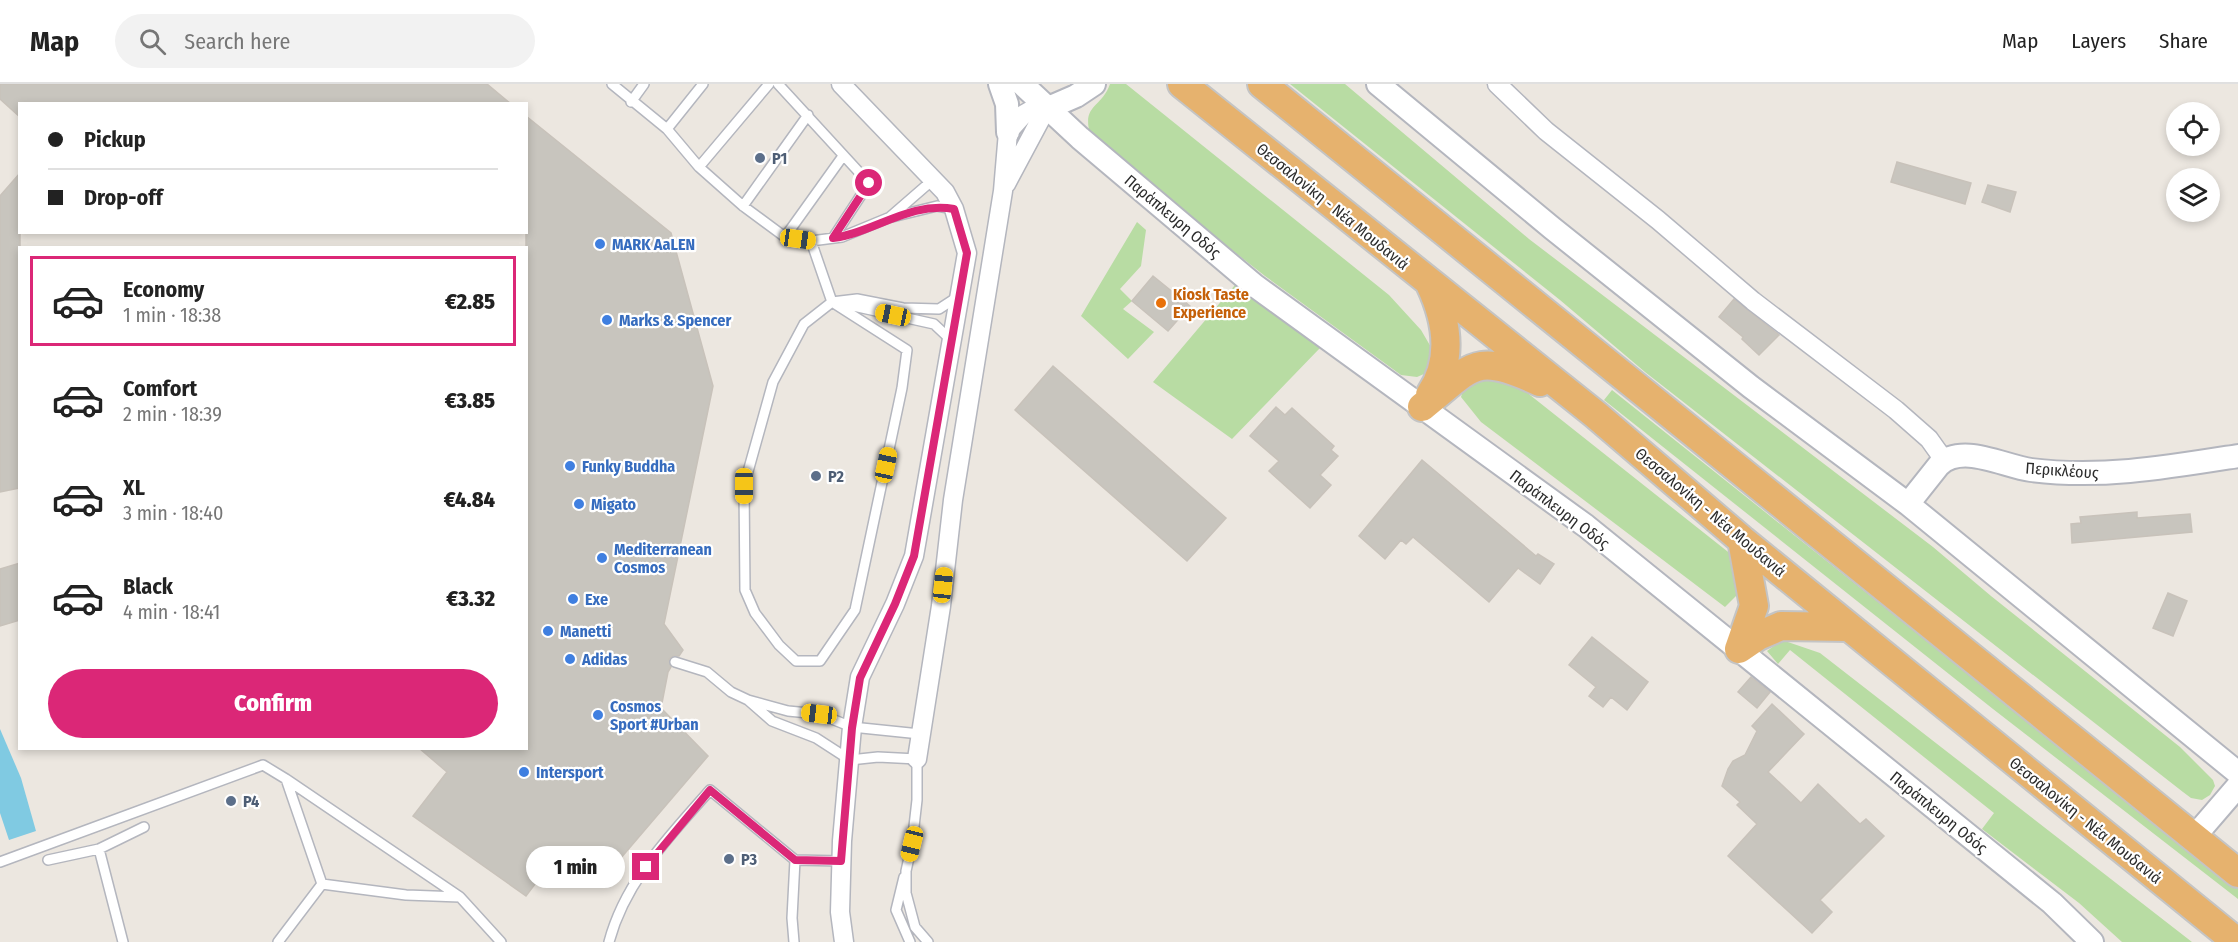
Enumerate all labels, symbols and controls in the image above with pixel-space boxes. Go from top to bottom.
search box [115,14,535,68]
text: Map [30,25,79,58]
icon: search [136,25,169,58]
text: Search here [184,28,290,55]
text: Map [2002,28,2038,54]
text: Layers [2071,28,2126,54]
text: Share [2159,28,2208,54]
map controls [2166,102,2220,222]
button: locate [2166,102,2220,156]
text: Pickup [84,126,146,153]
street label: Θεσσαλονίκη - Νέα Μουδανιά [1253,139,1413,274]
place label: P1 [772,149,787,168]
marker: P1 [753,151,767,165]
button: layers [2166,168,2220,222]
route start [855,169,882,196]
street label: Παράπλευρη Οδός [1121,171,1225,262]
text: Drop-off [84,184,163,211]
car [779,228,817,250]
place label: MARK AaLEN [612,235,695,254]
marker: MARK AaLEN [593,237,607,251]
icon: car [51,274,105,328]
text: Economy [123,276,204,303]
place label: Kiosk Taste Experience [1173,285,1249,322]
text: €2.85 [445,288,495,315]
marker: Kiosk Taste Experience [1154,296,1168,310]
car [874,302,912,328]
text: 1 min · 18:38 [123,303,221,327]
place label: Marks & Spencer [619,311,731,330]
marker: Marks & Spencer [600,313,614,327]
icon: car [51,373,105,427]
text: Comfort [123,375,197,402]
text: €3.85 [445,387,495,414]
text: 2 min · 18:39 [123,402,222,426]
street label: Θεσσαλονίκη - Νέα Μουδανιά [1632,444,1790,581]
car [873,446,899,484]
place label: Funky Buddha [582,457,675,476]
street label: Περικλέους [2025,458,2099,483]
marker: Funky Buddha [563,459,577,473]
street label: Παράπλευρη Οδός [1506,466,1613,553]
place label: P2 [828,467,844,486]
car [735,468,753,504]
marker: P2 [809,469,823,483]
icon: car [51,472,105,526]
text: XL [123,474,145,501]
text: €4.84 [444,486,495,513]
place label: Migato [591,495,637,514]
marker: Migato [572,497,586,511]
text: 3 min · 18:40 [123,501,223,525]
place label: Mediterranean Cosmos [614,540,712,577]
marker: Mediterranean Cosmos [595,551,609,565]
car [932,566,954,604]
icon: car [51,571,105,625]
text: Black [123,573,173,600]
text: €3.32 [446,585,495,612]
place label: Exe [585,590,608,609]
marker: Exe [566,592,580,606]
text: 4 min · 18:41 [123,600,220,624]
place label: Manetti [560,622,611,641]
marker: Manetti [541,624,555,638]
place label: Adidas [581,650,627,669]
marker: Adidas [563,652,577,666]
button: Confirm [48,669,498,738]
place label: Cosmos Sport #Urban [610,697,699,734]
car [800,703,838,725]
marker: Cosmos Sport #Urban [591,708,605,722]
street label: Θεσσαλονίκη - Νέα Μουδανιά [2006,753,2166,888]
place label: Intersport [536,763,604,782]
marker: Intersport [517,765,531,779]
street label: Παράπλευρη Οδός [1886,767,1991,858]
place label: P4 [243,792,259,811]
marker: P4 [224,794,238,808]
car [899,824,925,864]
callout: 1 min [526,846,625,888]
place label: P3 [741,850,757,869]
marker: P3 [722,852,736,866]
route end [632,853,659,880]
text: 1 min [554,855,597,879]

